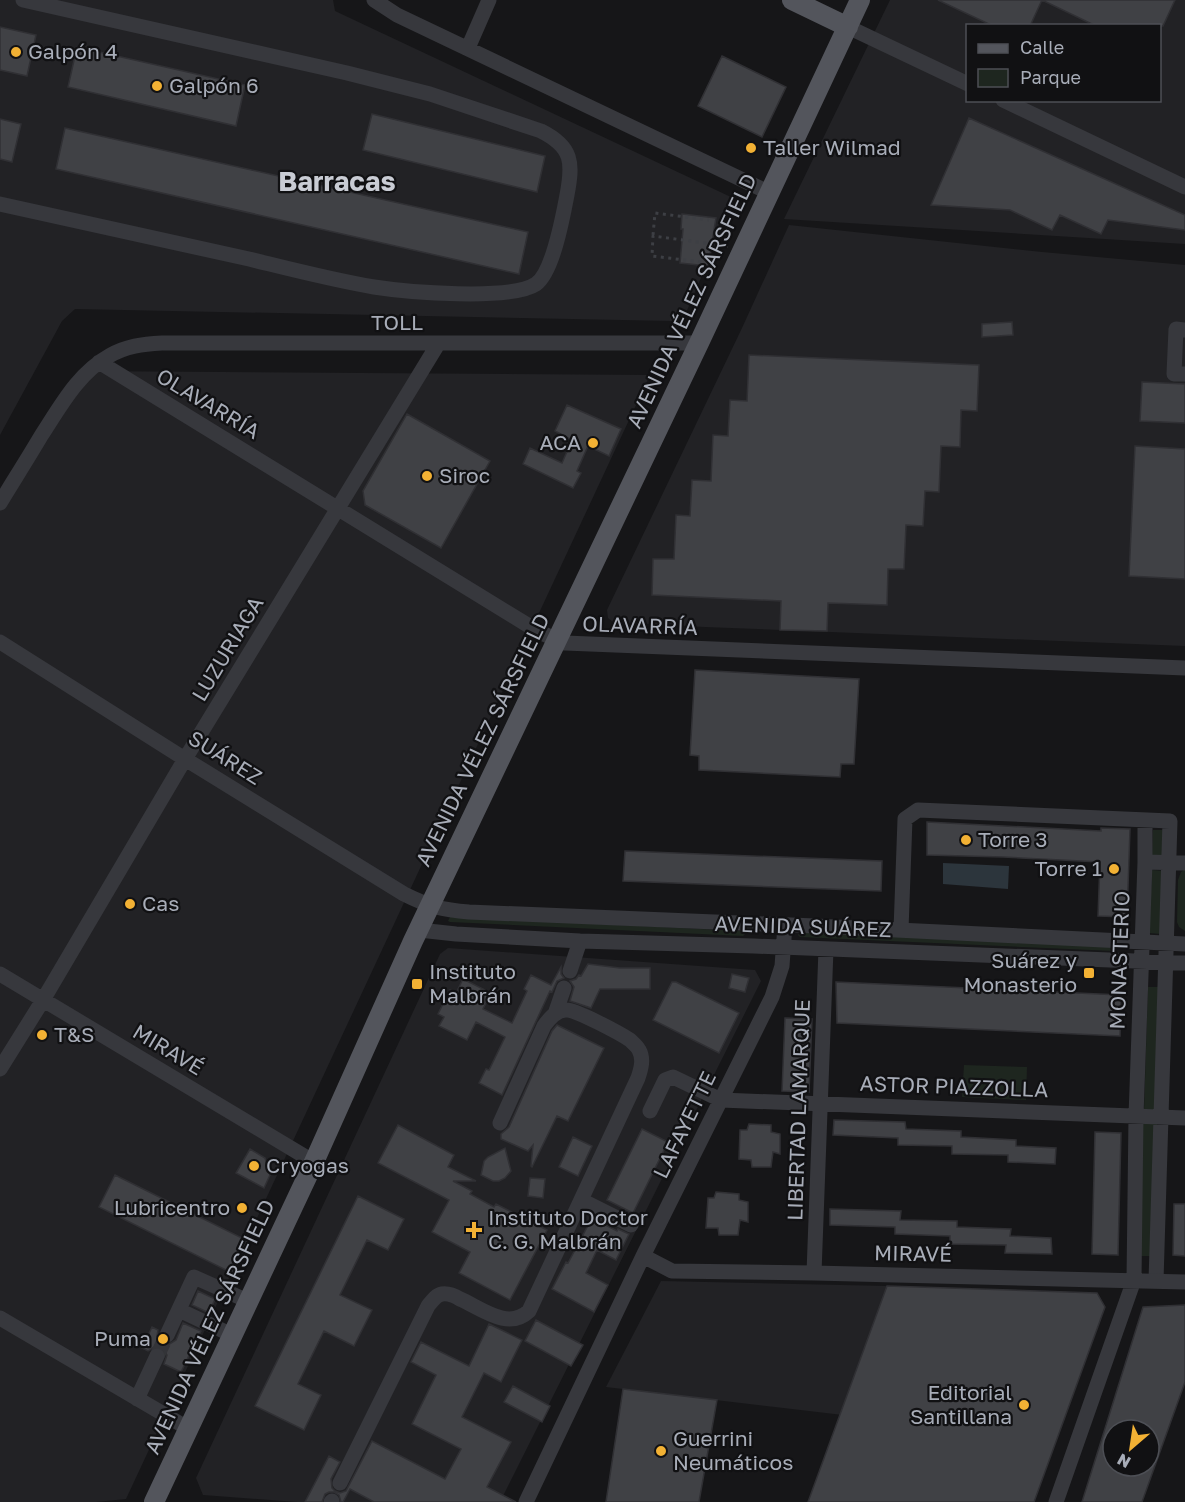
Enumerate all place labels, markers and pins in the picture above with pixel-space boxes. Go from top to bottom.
place label: Galpón 4 [28,38,118,64]
marker: Galpón 4 [9,45,23,59]
place label: Galpón 6 [169,72,259,98]
marker: Galpón 6 [150,79,164,93]
place label: Taller Wilmad [763,134,901,160]
marker: Taller Wilmad [744,141,758,155]
place label: ACA [539,429,581,455]
marker: ACA [586,436,600,450]
place label: Siroc [439,462,490,488]
marker: Siroc [420,469,434,483]
place label: Torre 3 [978,826,1048,852]
marker: Torre 3 [959,833,973,847]
place label: Torre 1 [1034,855,1102,881]
marker: Torre 1 [1107,862,1121,876]
place label: Cas [142,890,179,916]
marker: Cas [123,897,137,911]
place label: Suárez y Monasterio [963,947,1077,997]
place label: Instituto Malbrán [429,958,516,1008]
marker: Suárez y Monasterio [1082,966,1096,980]
marker: Instituto Malbrán [410,977,424,991]
place label: T&S [54,1021,95,1047]
marker: T&S [35,1028,49,1042]
place label: Cryogas [266,1152,349,1178]
marker: Cryogas [247,1159,261,1173]
place label: Lubricentro [114,1194,230,1220]
marker: Lubricentro [235,1201,249,1215]
place label: Instituto Doctor C. G. Malbrán [488,1204,648,1254]
marker: Instituto Doctor C. G. Malbrán [465,1221,483,1239]
place label: Puma [94,1325,151,1351]
marker: Puma [156,1332,170,1346]
place label: Editorial Santillana [910,1379,1012,1429]
marker: Editorial Santillana [1017,1398,1031,1412]
place label: Guerrini Neumáticos [673,1425,793,1475]
marker: Guerrini Neumáticos [654,1444,668,1458]

